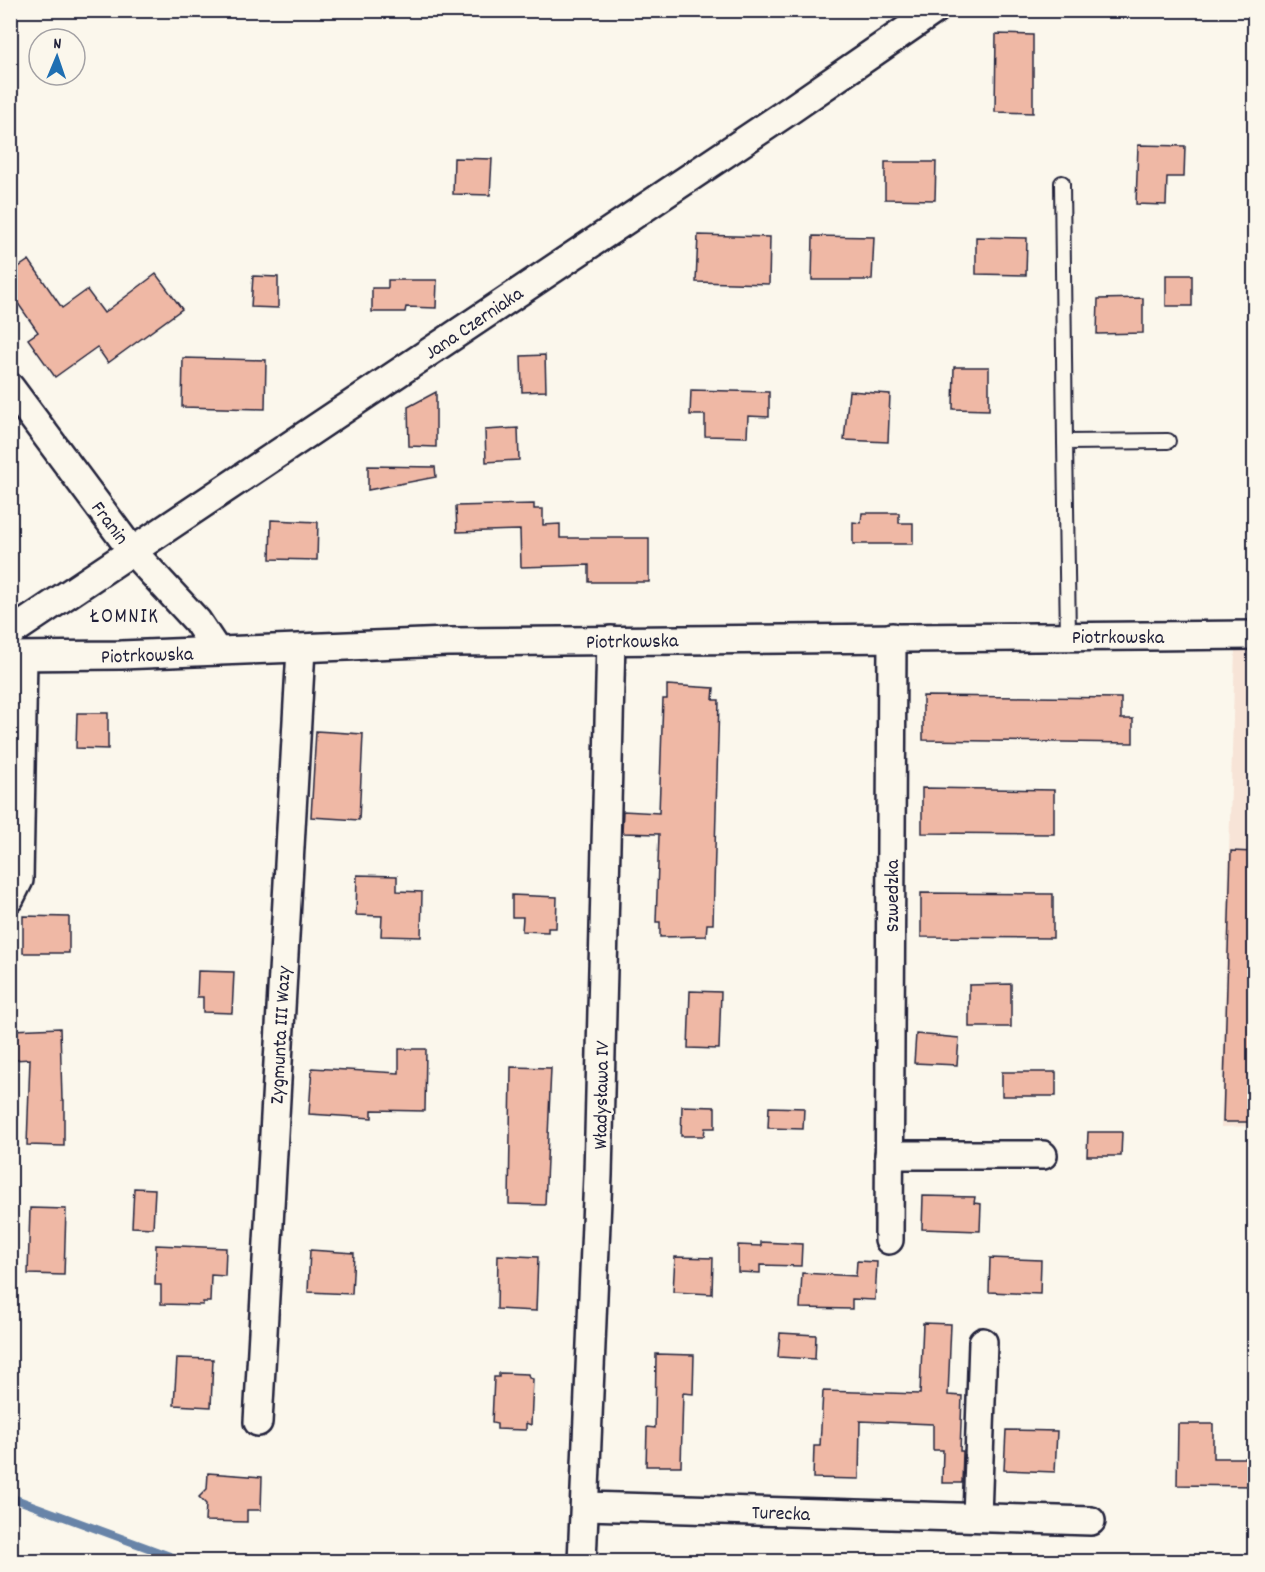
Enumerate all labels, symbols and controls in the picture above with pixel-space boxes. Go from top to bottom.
north arrow [27,27,87,87]
text: N [53,33,62,56]
street label: Jana Czerniaka [420,281,530,368]
street label: Franin [83,496,134,551]
district label: ŁOMNIK [90,603,159,633]
street label: Piotrkowska [1072,625,1165,653]
street label: Piotrkowska [586,628,679,658]
street label: Piotrkowska [100,641,194,673]
street label: Szwedzka [880,859,908,932]
street label: Zygmunta III Wazy [264,964,300,1105]
street label: Władysława IV [588,1040,618,1150]
street label: Turecka [751,1500,811,1530]

